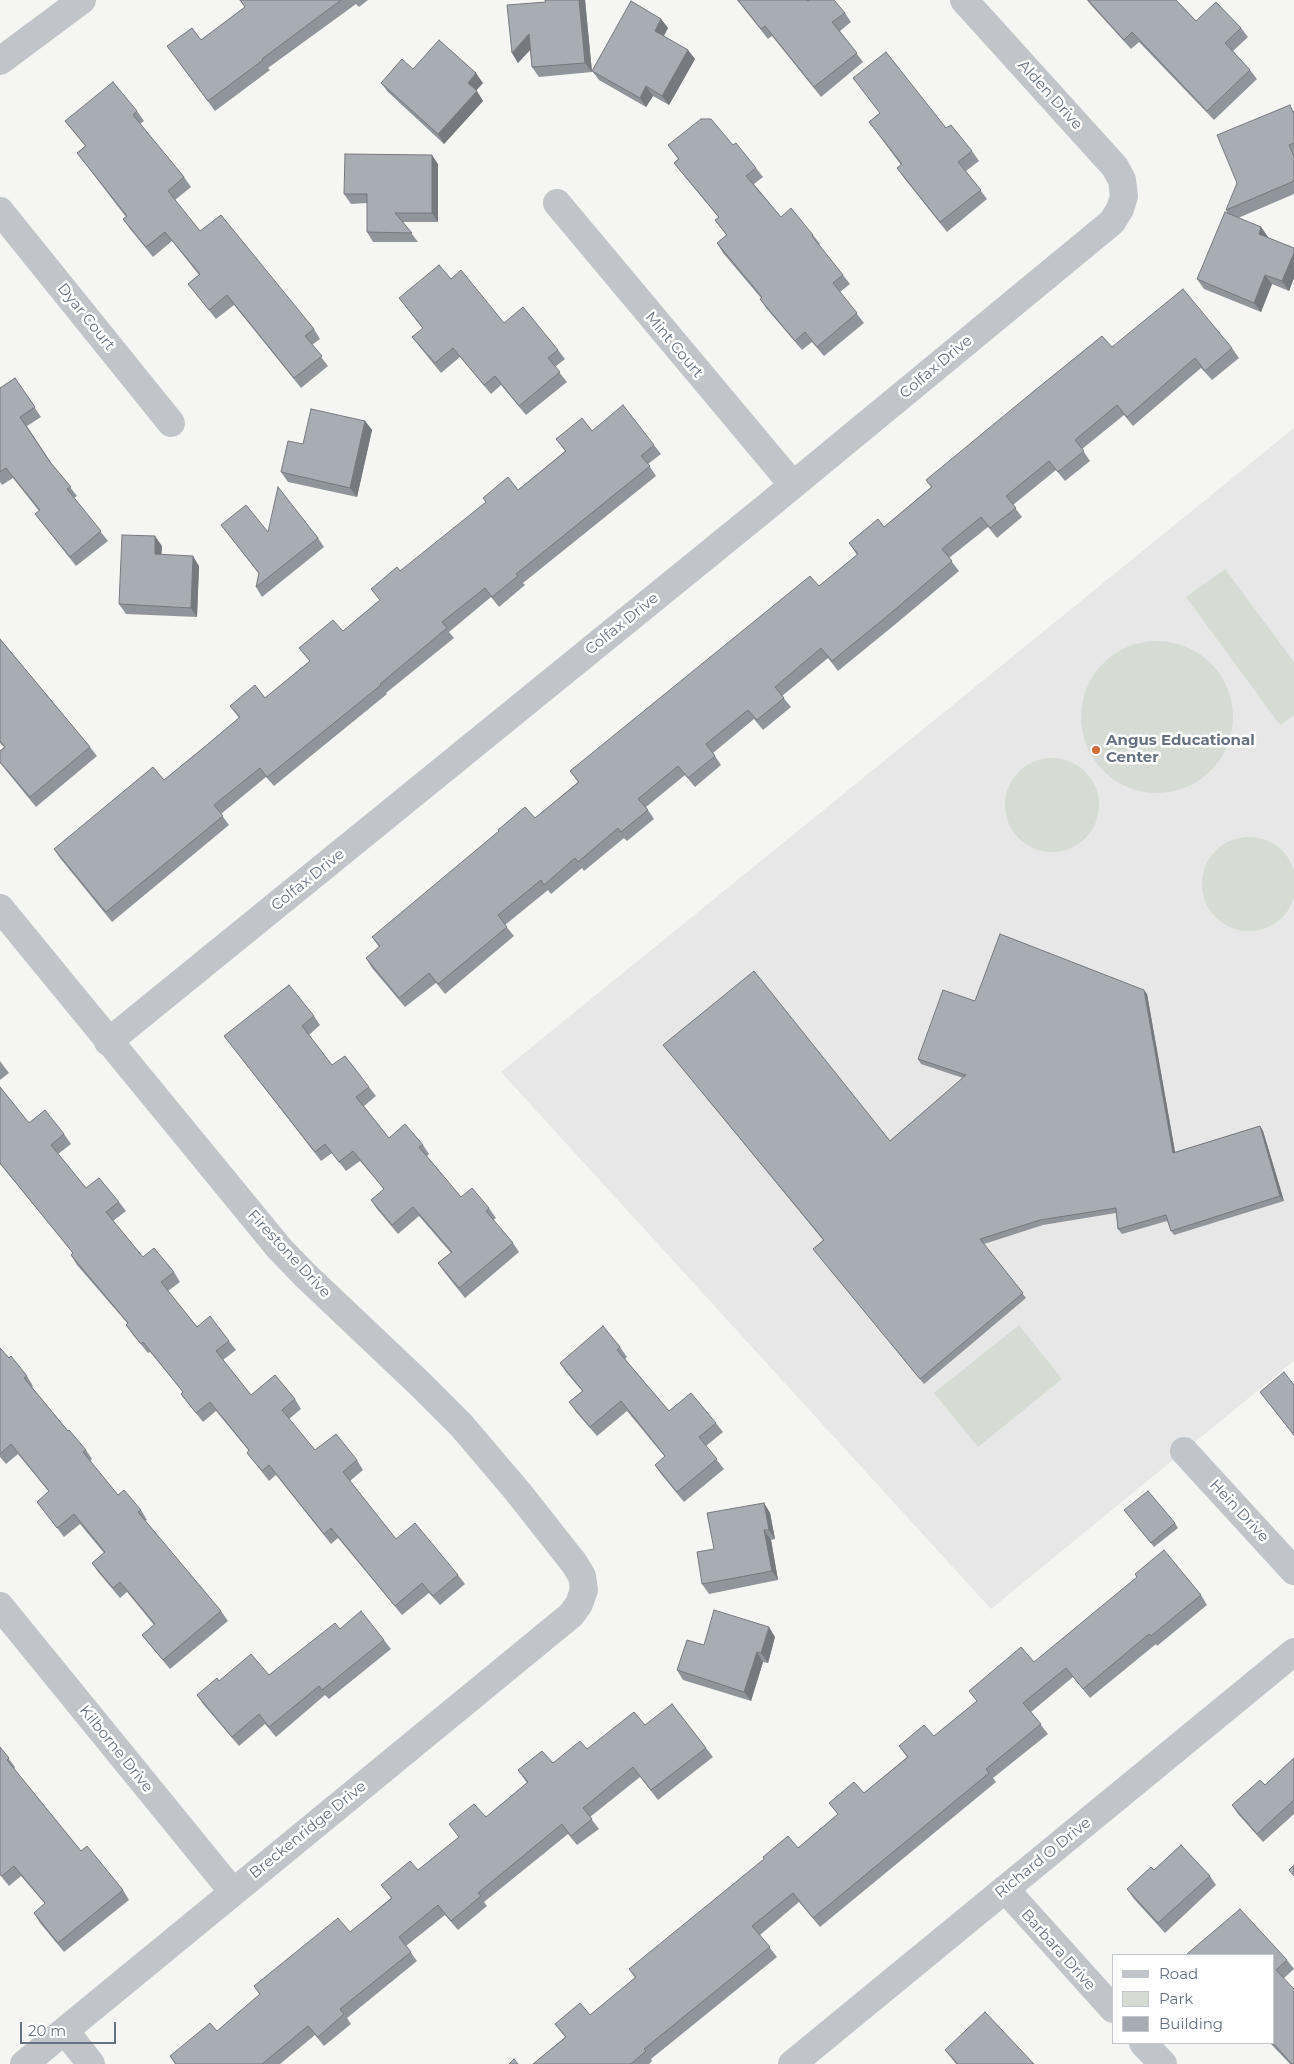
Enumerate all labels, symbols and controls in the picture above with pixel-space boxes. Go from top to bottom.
street label: Alden Drive [1014,57,1086,133]
street label: Dyar Court [53,280,119,354]
street label: Mint Court [641,308,707,382]
street label: Colfax Drive [896,332,976,402]
street label: Colfax Drive [582,589,662,659]
place label: Angus Educational Center [1106,732,1255,767]
marker: Angus Educational Center [1090,744,1102,756]
street label: Colfax Drive [268,845,348,915]
street label: Firestone Drive [244,1206,334,1302]
street label: Hein Drive [1206,1476,1272,1546]
street label: Kilborne Drive [75,1702,157,1796]
street label: Breckenridge Drive [246,1777,370,1883]
street label: Richard O Drive [992,1814,1094,1902]
street label: Barbara Drive [1017,1906,1099,1994]
legend [1112,1954,1274,2044]
text: Road [1159,1964,1198,1983]
text: Park [1159,1989,1193,2008]
scale bar [22,2012,119,2044]
text: Building [1159,2014,1223,2033]
text: 20 m [28,2021,66,2040]

